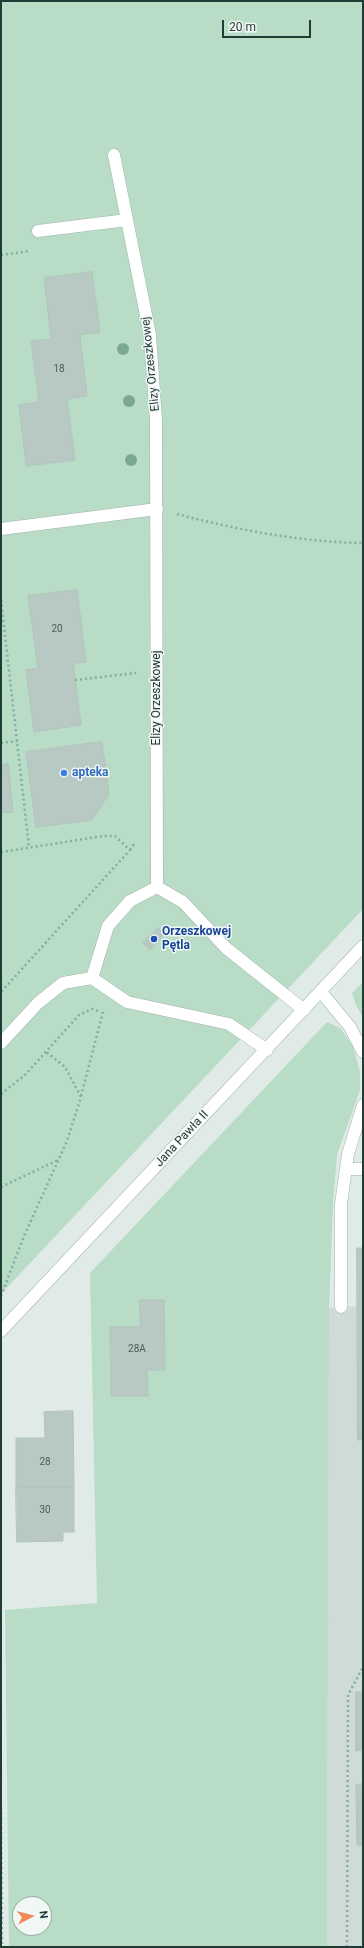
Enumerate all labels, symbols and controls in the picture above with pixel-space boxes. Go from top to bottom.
scale bar [224,12,313,38]
text: 20 m [229,20,256,34]
street label: Elizy Orzeszkowej [139,316,163,412]
house number: 18 [53,363,65,375]
house number: 20 [51,623,63,635]
street label: Elizy Orzeszkowej [150,650,164,746]
place label: apteka [72,766,109,780]
marker: apteka [59,768,69,778]
place label: Orzeszkowej Pętla [162,925,231,953]
marker: Orzeszkowej Pętla [149,934,159,944]
street label: Jana Pawła II [152,1108,212,1170]
house number: 28A [128,1343,146,1355]
house number: 28 [39,1456,51,1468]
house number: 30 [39,1504,51,1516]
north arrow [12,1896,52,1936]
text: N [36,1910,50,1919]

